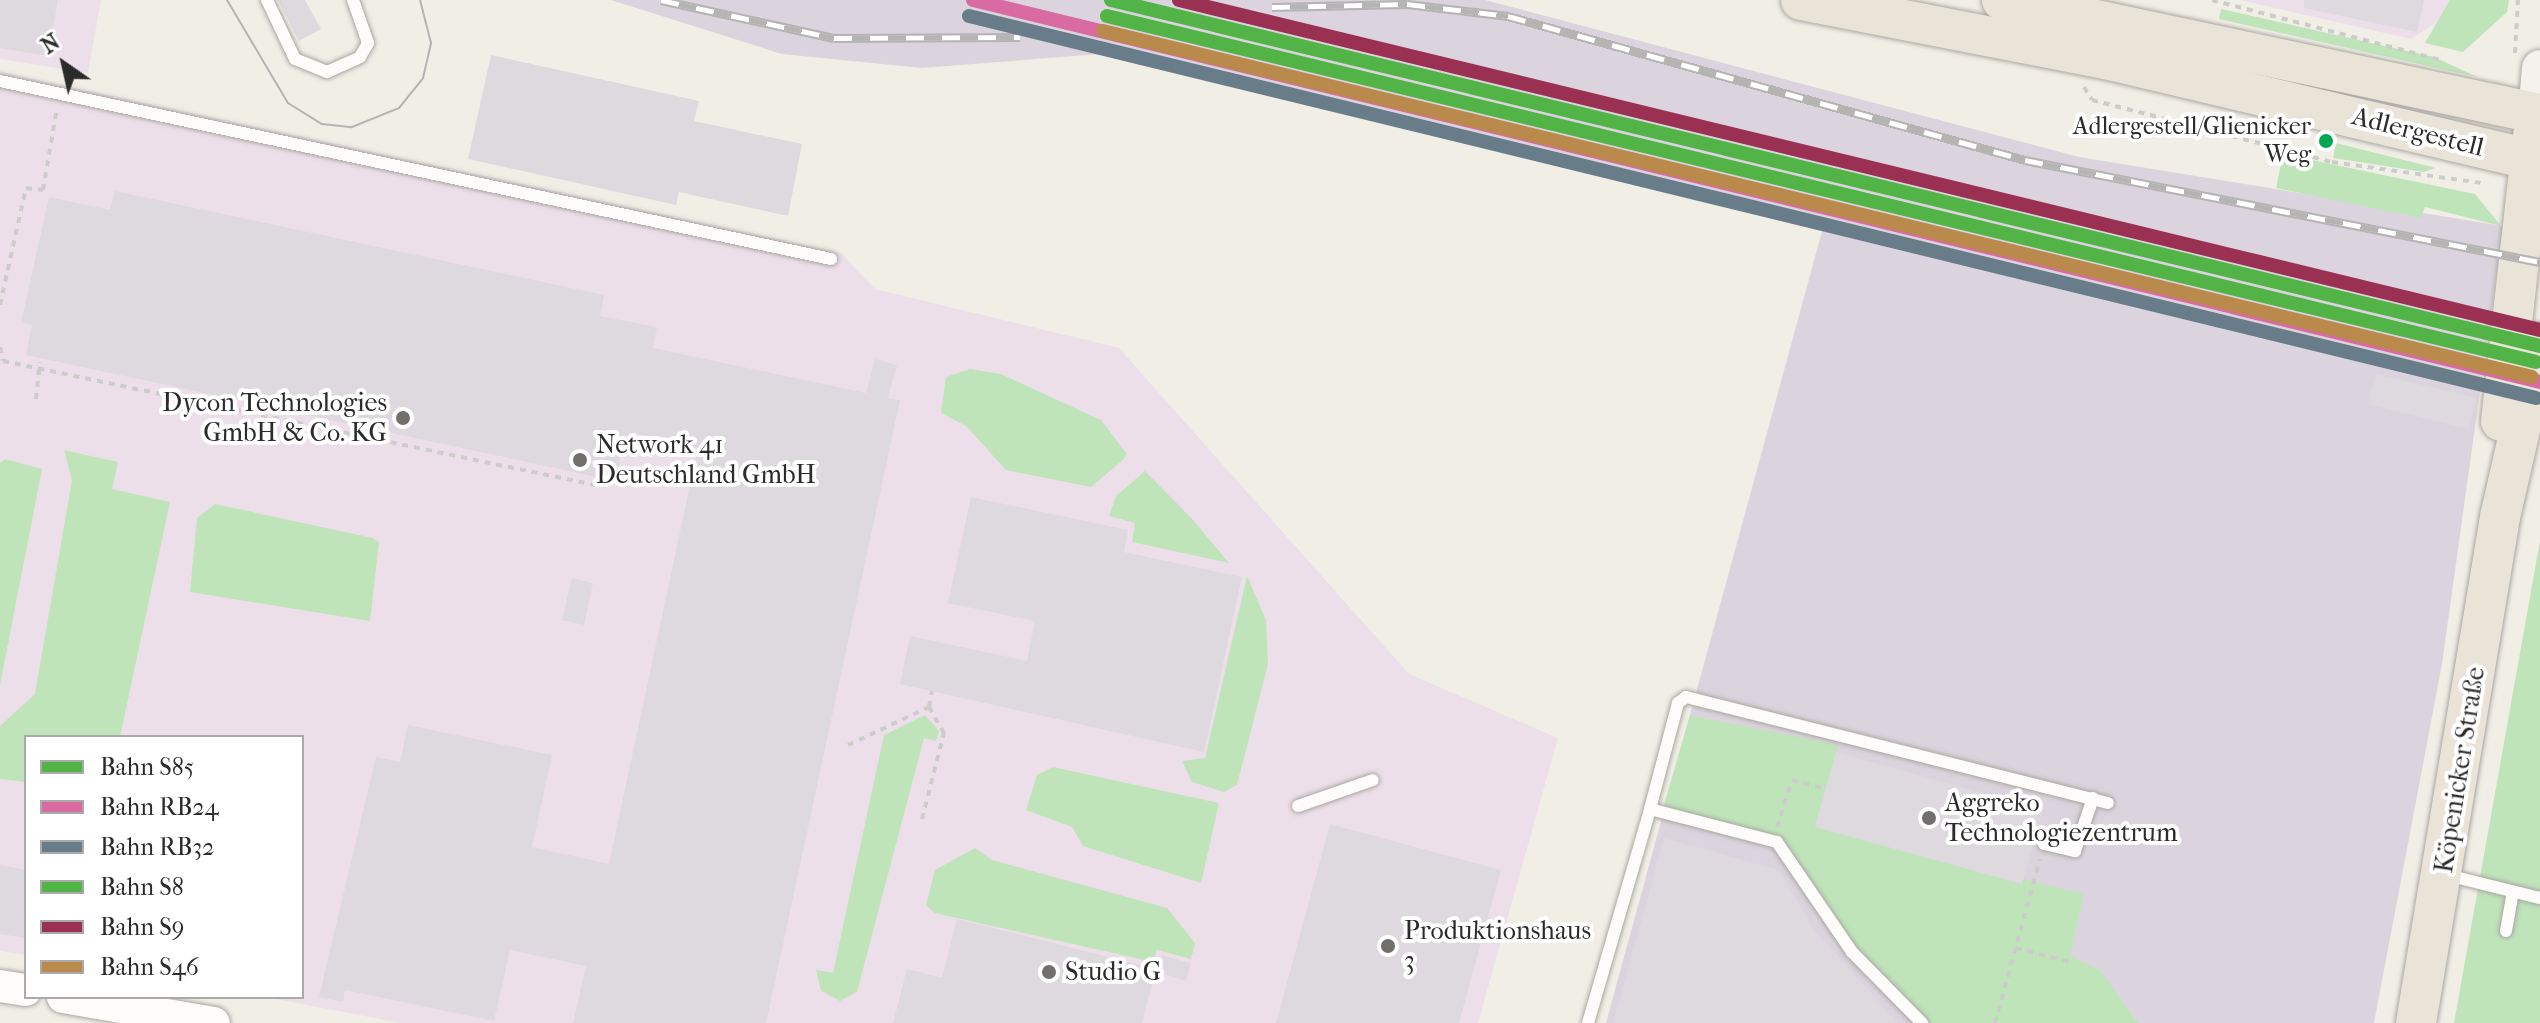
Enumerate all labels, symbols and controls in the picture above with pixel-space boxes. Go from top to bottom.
north arrow [24,24,104,104]
text: N [36,29,65,60]
street label: Adlergestell [2349,101,2487,163]
place label: Adlergestell/Glienicker Weg [2073,113,2311,169]
marker: Adlergestell/Glienicker Weg [2318,133,2334,149]
place label: Dycon Technologies GmbH & Co. KG [162,387,387,448]
marker: Dycon Technologies GmbH & Co. KG [394,409,412,427]
place label: Network 41 Deutschland GmbH [596,429,816,490]
marker: Network 41 Deutschland GmbH [571,451,589,469]
street label: Köpenicker Straße [2428,665,2492,875]
legend [24,735,304,999]
text: Bahn S85 [100,753,194,781]
place label: Aggreko Technologiezentrum [1945,787,2178,848]
text: Bahn RB24 [100,793,219,821]
marker: Aggreko Technologiezentrum [1920,809,1938,827]
text: Bahn RB32 [100,833,214,861]
text: Bahn S8 [100,873,184,901]
text: Bahn S9 [100,913,184,941]
place label: Produktionshaus 3 [1404,915,1591,976]
marker: Produktionshaus 3 [1379,937,1397,955]
text: Bahn S46 [100,953,199,981]
place label: Studio G [1065,956,1161,988]
marker: Studio G [1040,963,1058,981]

